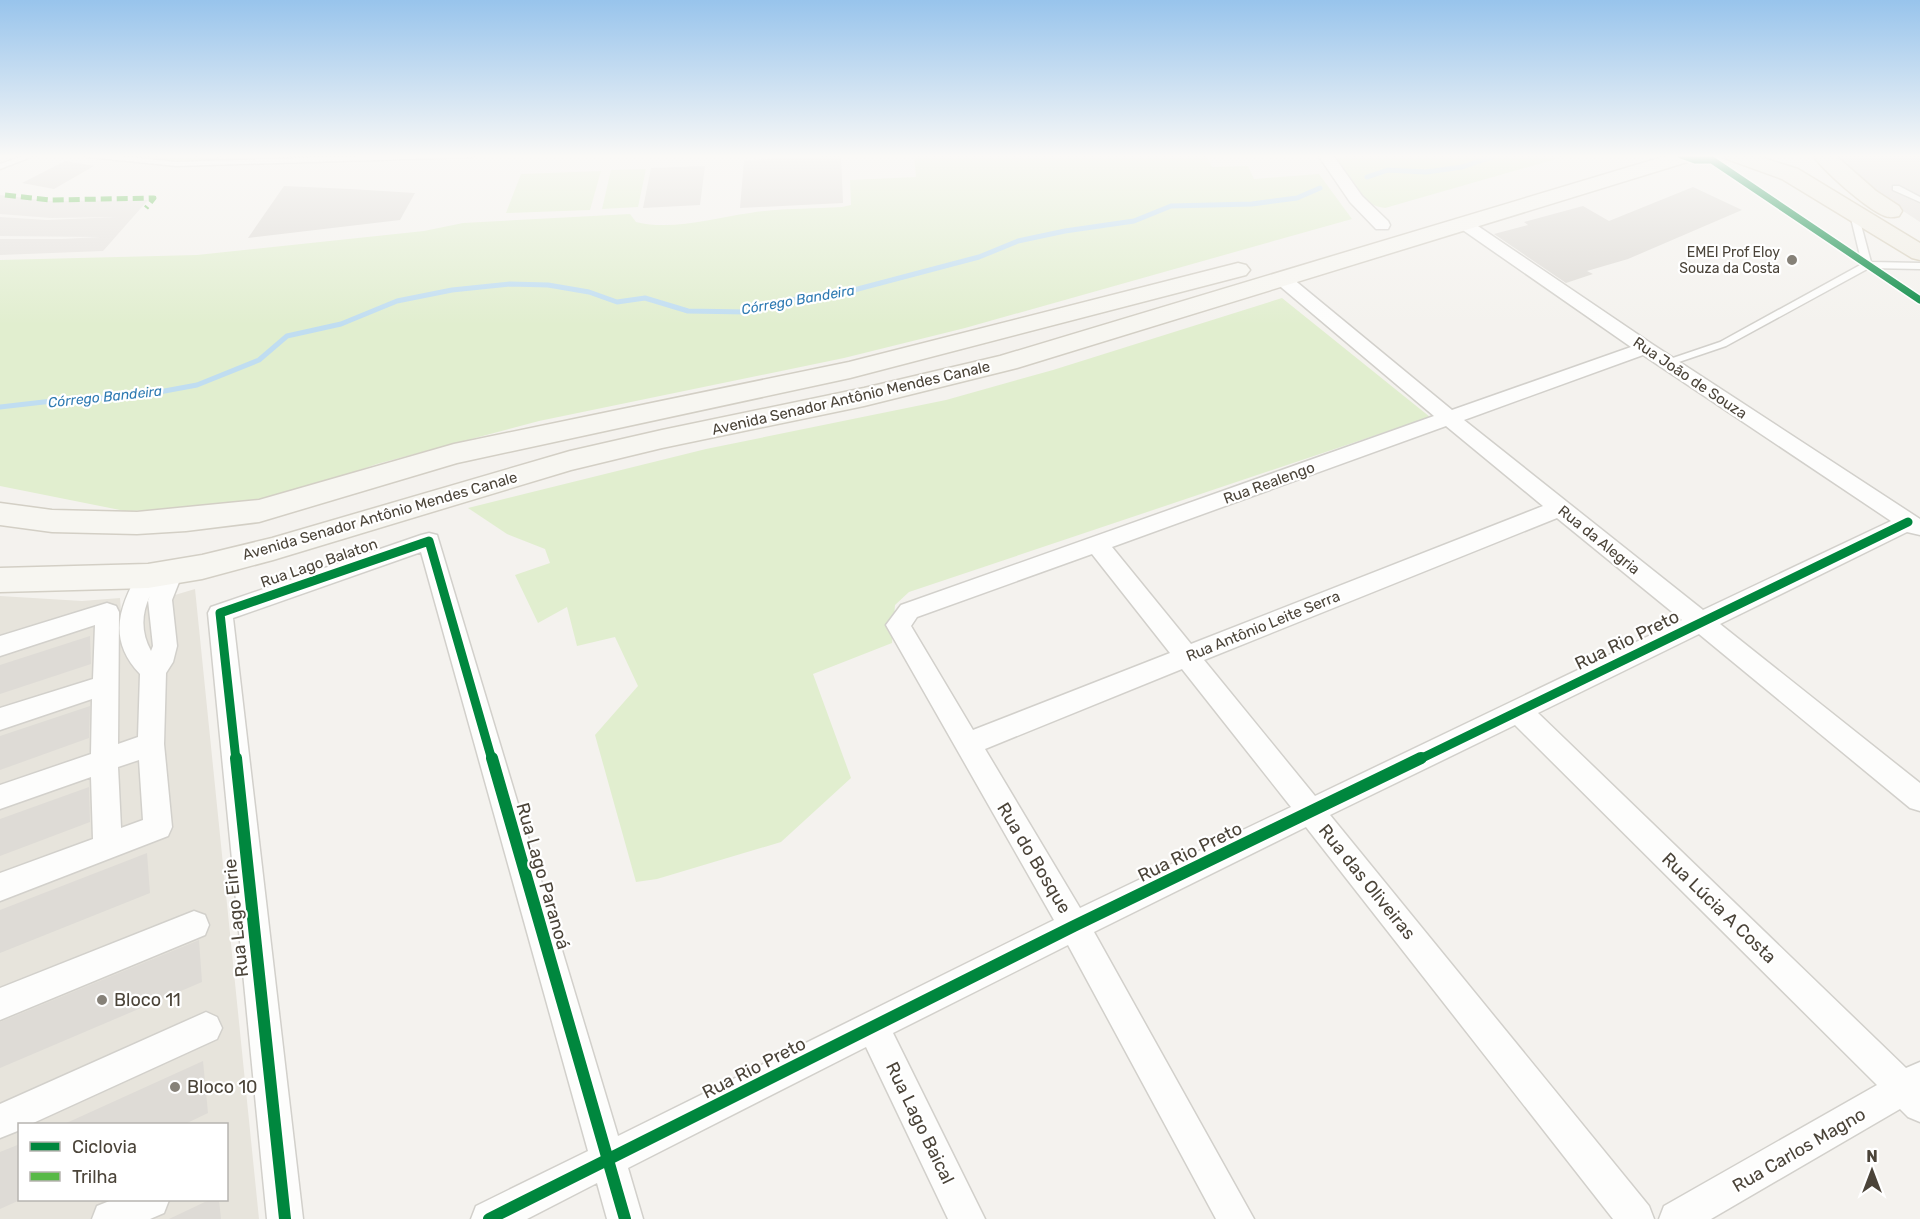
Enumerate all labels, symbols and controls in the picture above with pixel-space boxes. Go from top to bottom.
place label: EMEI Prof Eloy Souza da Costa [1679,244,1780,277]
marker: EMEI Prof Eloy Souza da Costa [1785,253,1799,267]
water label: Córrego Bandeira [740,282,856,318]
street label: Rua João de Souza [1630,333,1750,423]
street label: Avenida Senador Antônio Mendes Canale [710,357,992,439]
water label: Córrego Bandeira [47,383,163,411]
street label: Rua Realengo [1221,458,1317,508]
street label: Avenida Senador Antônio Mendes Canale [240,468,520,564]
street label: Rua da Alegria [1554,502,1644,578]
street label: Rua Lago Balaton [258,535,380,591]
street label: Rua Antônio Leite Serra [1183,587,1343,665]
street label: Rua Rio Preto [1571,605,1683,675]
street label: Rua do Bosque [992,799,1076,917]
street label: Rua Lago Paranoá [512,800,574,952]
street label: Rua Rio Preto [1134,817,1246,887]
street label: Rua das Oliveiras [1314,820,1420,944]
street label: Rua Lúcia A Costa [1657,848,1781,968]
street label: Rua Lago Eirie [219,858,253,978]
place label: Bloco 11 [114,989,181,1011]
marker: Bloco 11 [95,993,109,1007]
street label: Rua Rio Preto [698,1032,810,1104]
street label: Rua Lago Baical [881,1058,959,1188]
place label: Bloco 10 [187,1076,258,1098]
marker: Bloco 10 [168,1080,182,1094]
street label: Rua Carlos Magno [1728,1103,1870,1197]
legend [18,1123,228,1201]
text: Ciclovia [72,1136,137,1158]
north arrow [1842,1141,1902,1201]
text: N [1866,1147,1878,1166]
text: Trilha [72,1166,117,1188]

